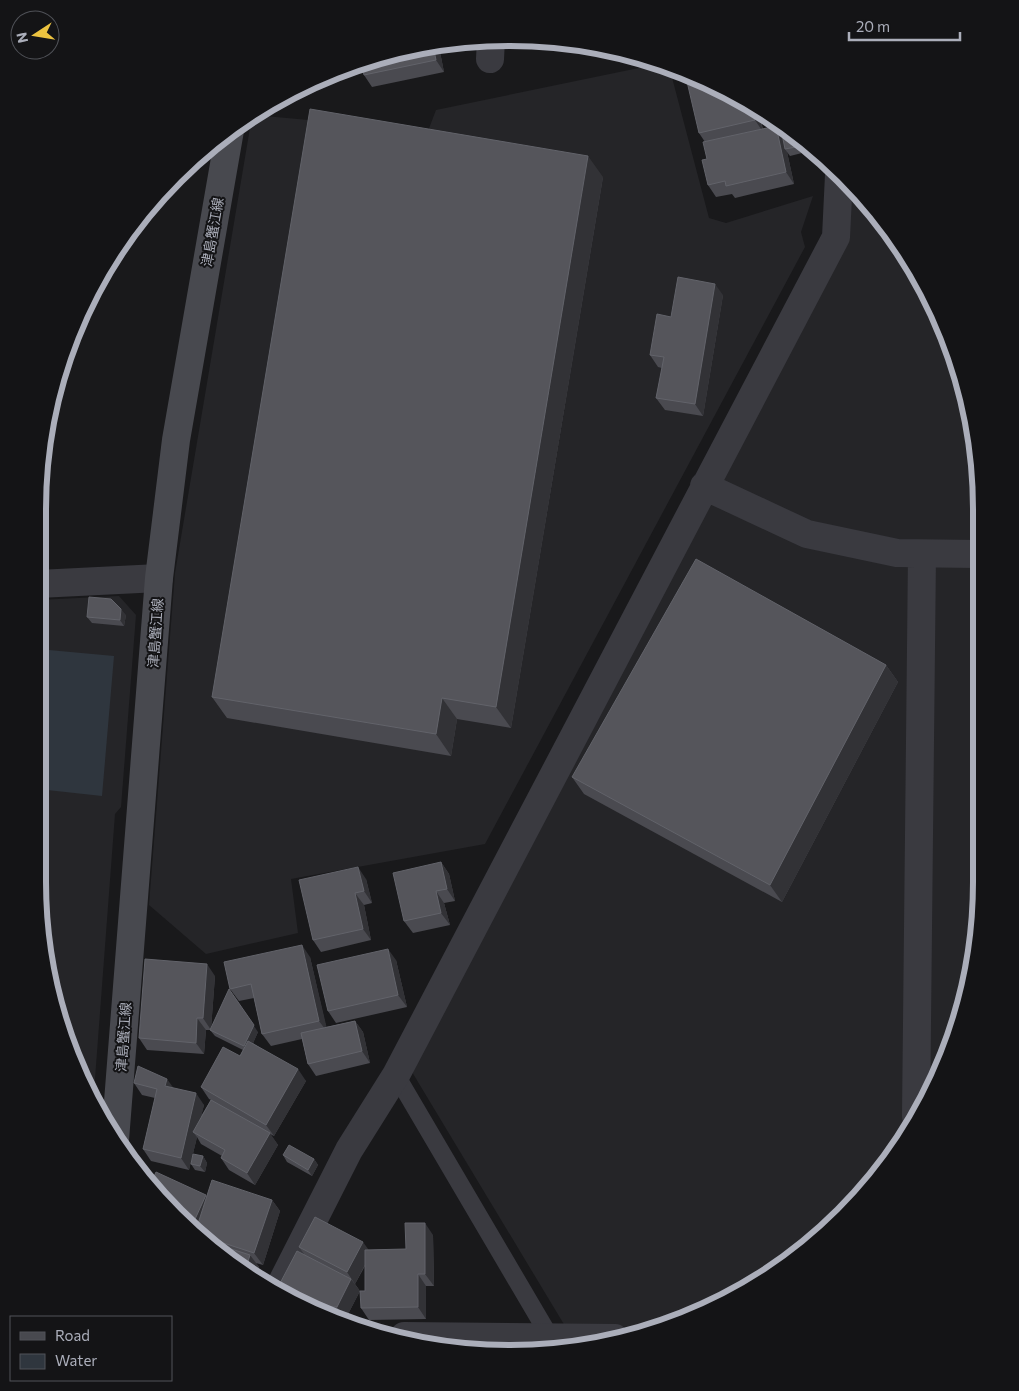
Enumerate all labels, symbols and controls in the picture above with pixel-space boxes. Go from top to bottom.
north arrow [10,10,60,60]
scale bar [849,10,960,42]
text: 20 m [856,17,890,35]
text: N [12,31,31,45]
street label: 津島蟹江線 [198,196,226,268]
street label: 津島蟹江線 [144,597,166,669]
street label: 津島蟹江線 [112,1001,134,1073]
legend [10,1316,172,1381]
text: Road [55,1326,90,1344]
text: Water [55,1351,97,1369]

